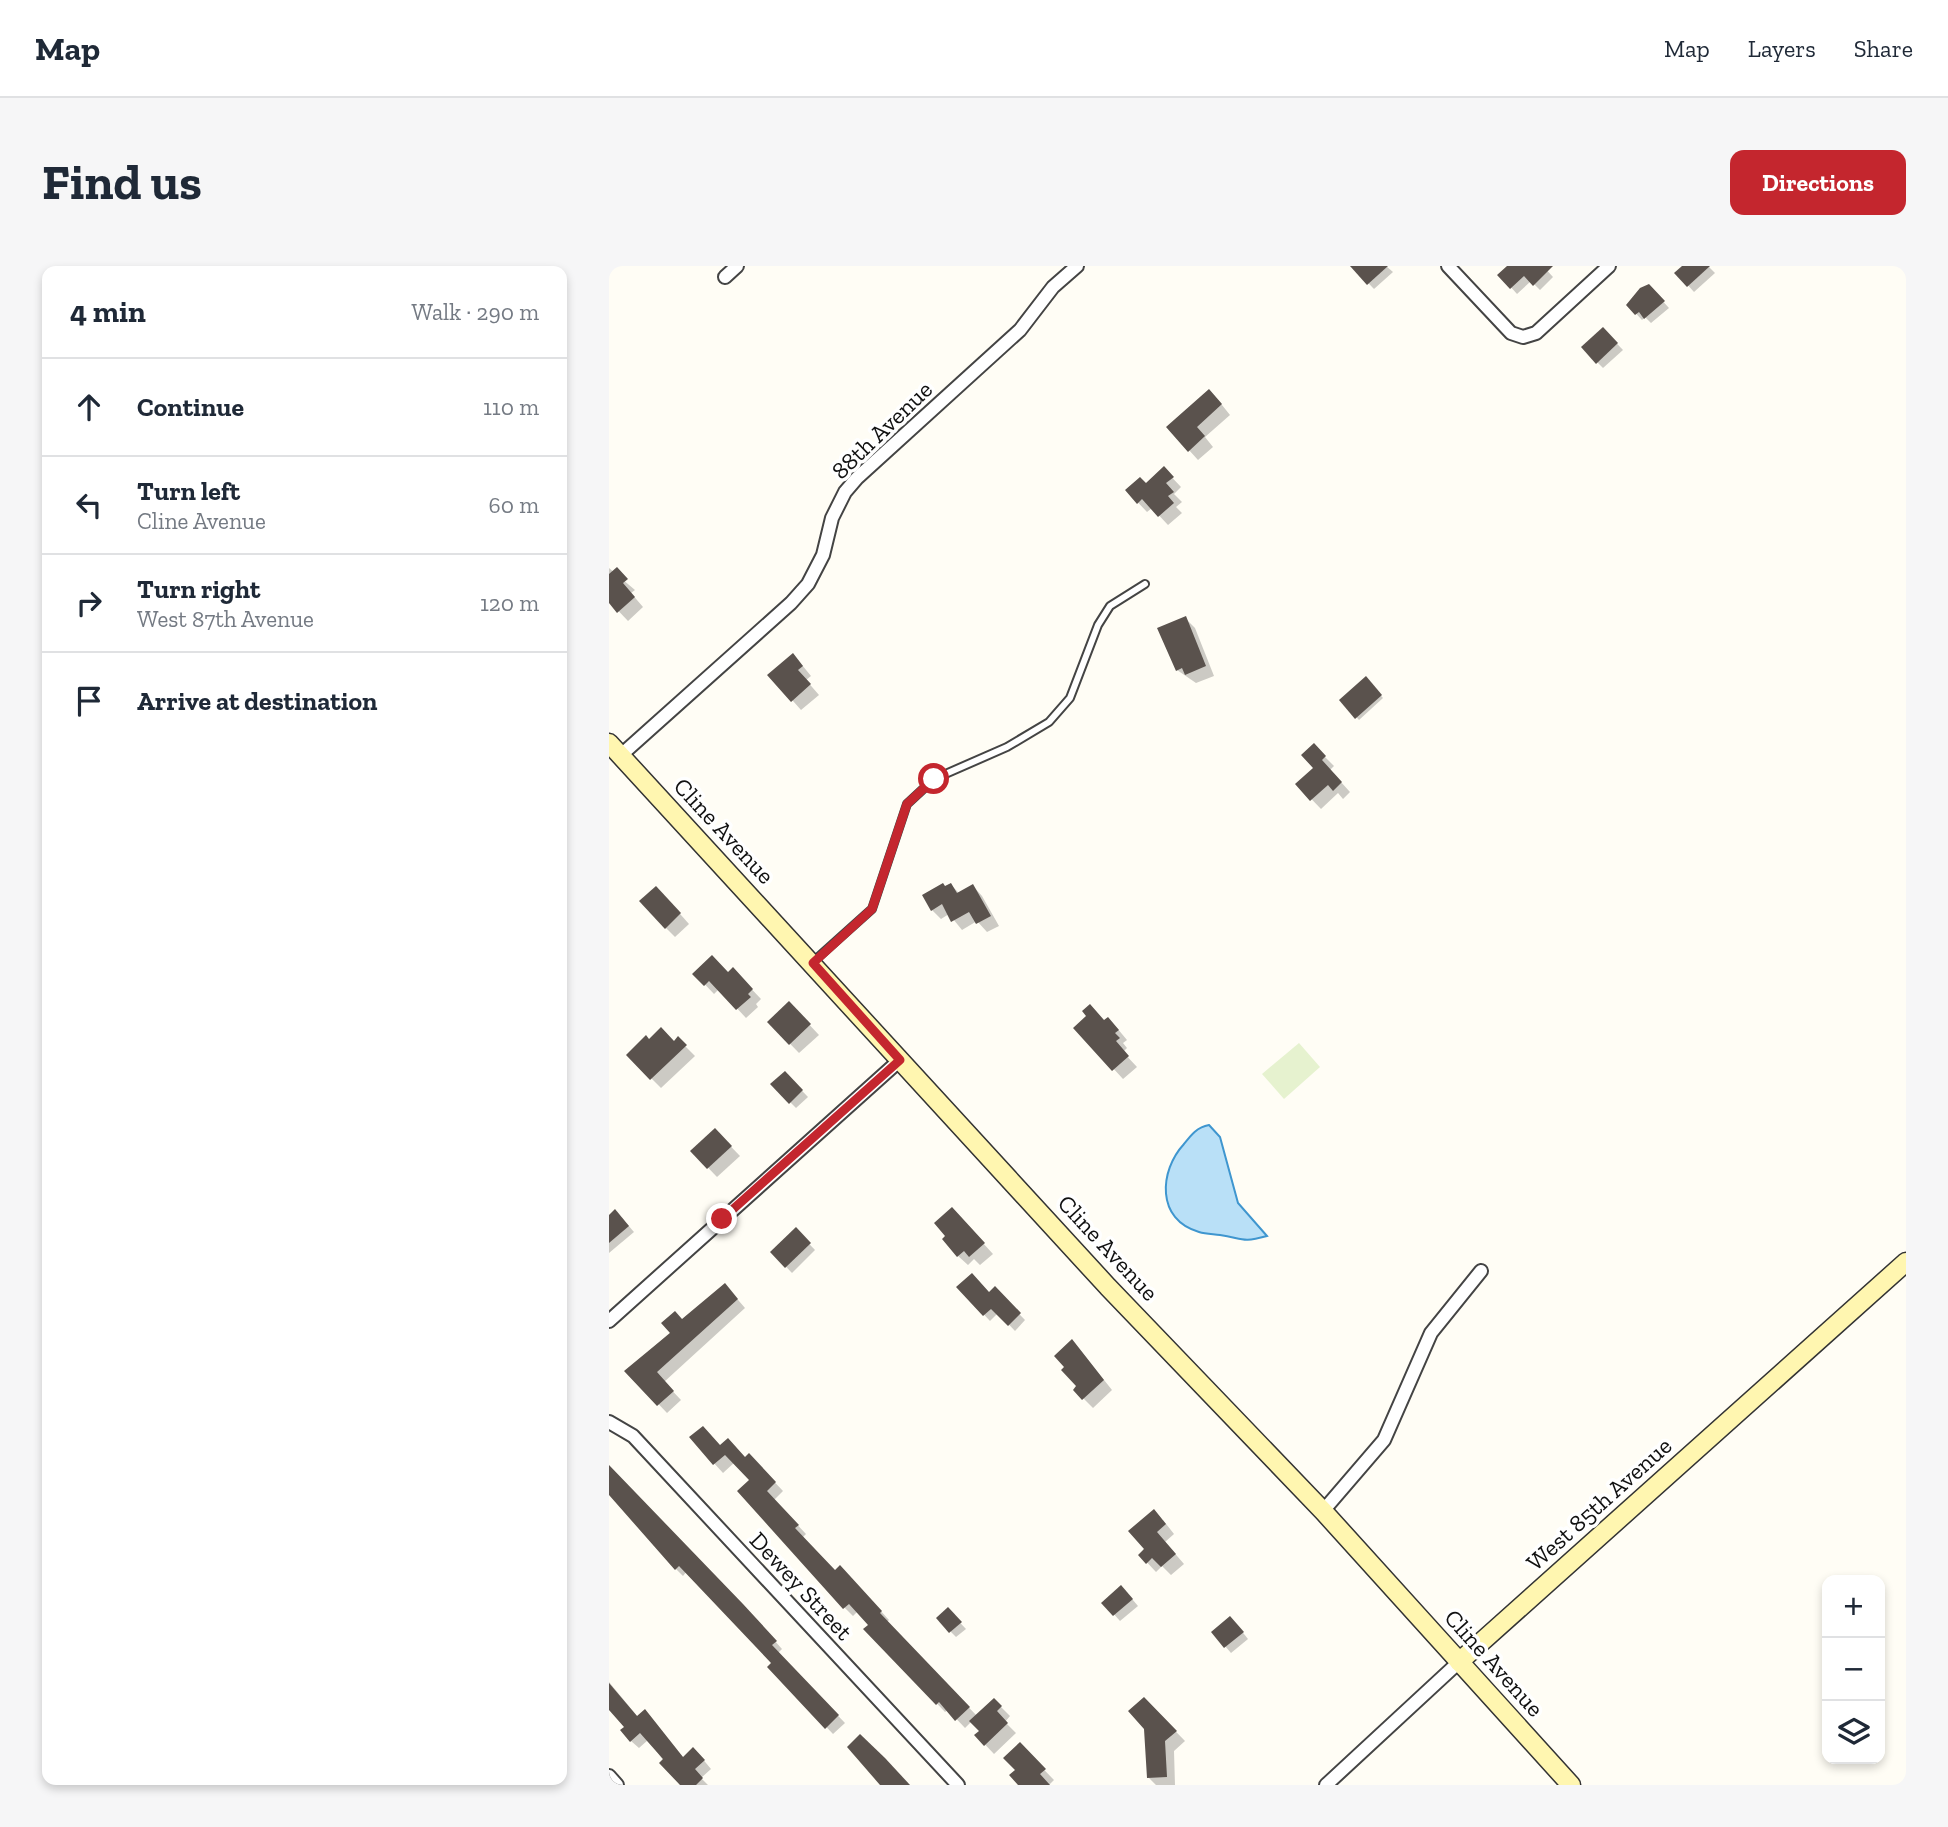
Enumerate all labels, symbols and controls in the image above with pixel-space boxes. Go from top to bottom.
text: Map [35,29,100,68]
text: Map [1664,34,1710,63]
text: Layers [1748,34,1816,63]
text: Share [1854,34,1913,63]
button: Directions [1730,150,1906,215]
text: Find us [42,153,202,212]
text: 4 min [70,294,146,330]
text: Walk · 290 m [411,298,539,326]
street label: 88th Avenue [825,375,938,485]
icon: ahead [70,388,108,426]
text: Continue [137,391,244,423]
text: 110 m [483,393,539,421]
text: Turn left [137,475,240,507]
icon: left [70,486,108,524]
text: 60 m [488,491,539,519]
text: Cline Avenue [137,507,266,535]
text: Turn right [137,573,260,605]
icon: right [70,584,108,622]
text: 120 m [480,589,539,617]
text: West 87th Avenue [137,605,314,633]
icon: arrive [70,682,108,720]
text: Arrive at destination [137,685,377,717]
route start [918,763,949,794]
street label: Cline Avenue [668,772,781,890]
street label: Cline Avenue [1052,1189,1165,1307]
route end [706,1203,737,1234]
street label: West 85th Avenue [1520,1431,1677,1576]
street label: Dewey Street [744,1526,859,1646]
map controls [1822,1575,1885,1764]
button: + [1822,1575,1885,1638]
street label: Cline Avenue [1439,1603,1550,1722]
button: − [1822,1638,1885,1701]
button: layers [1822,1701,1885,1764]

